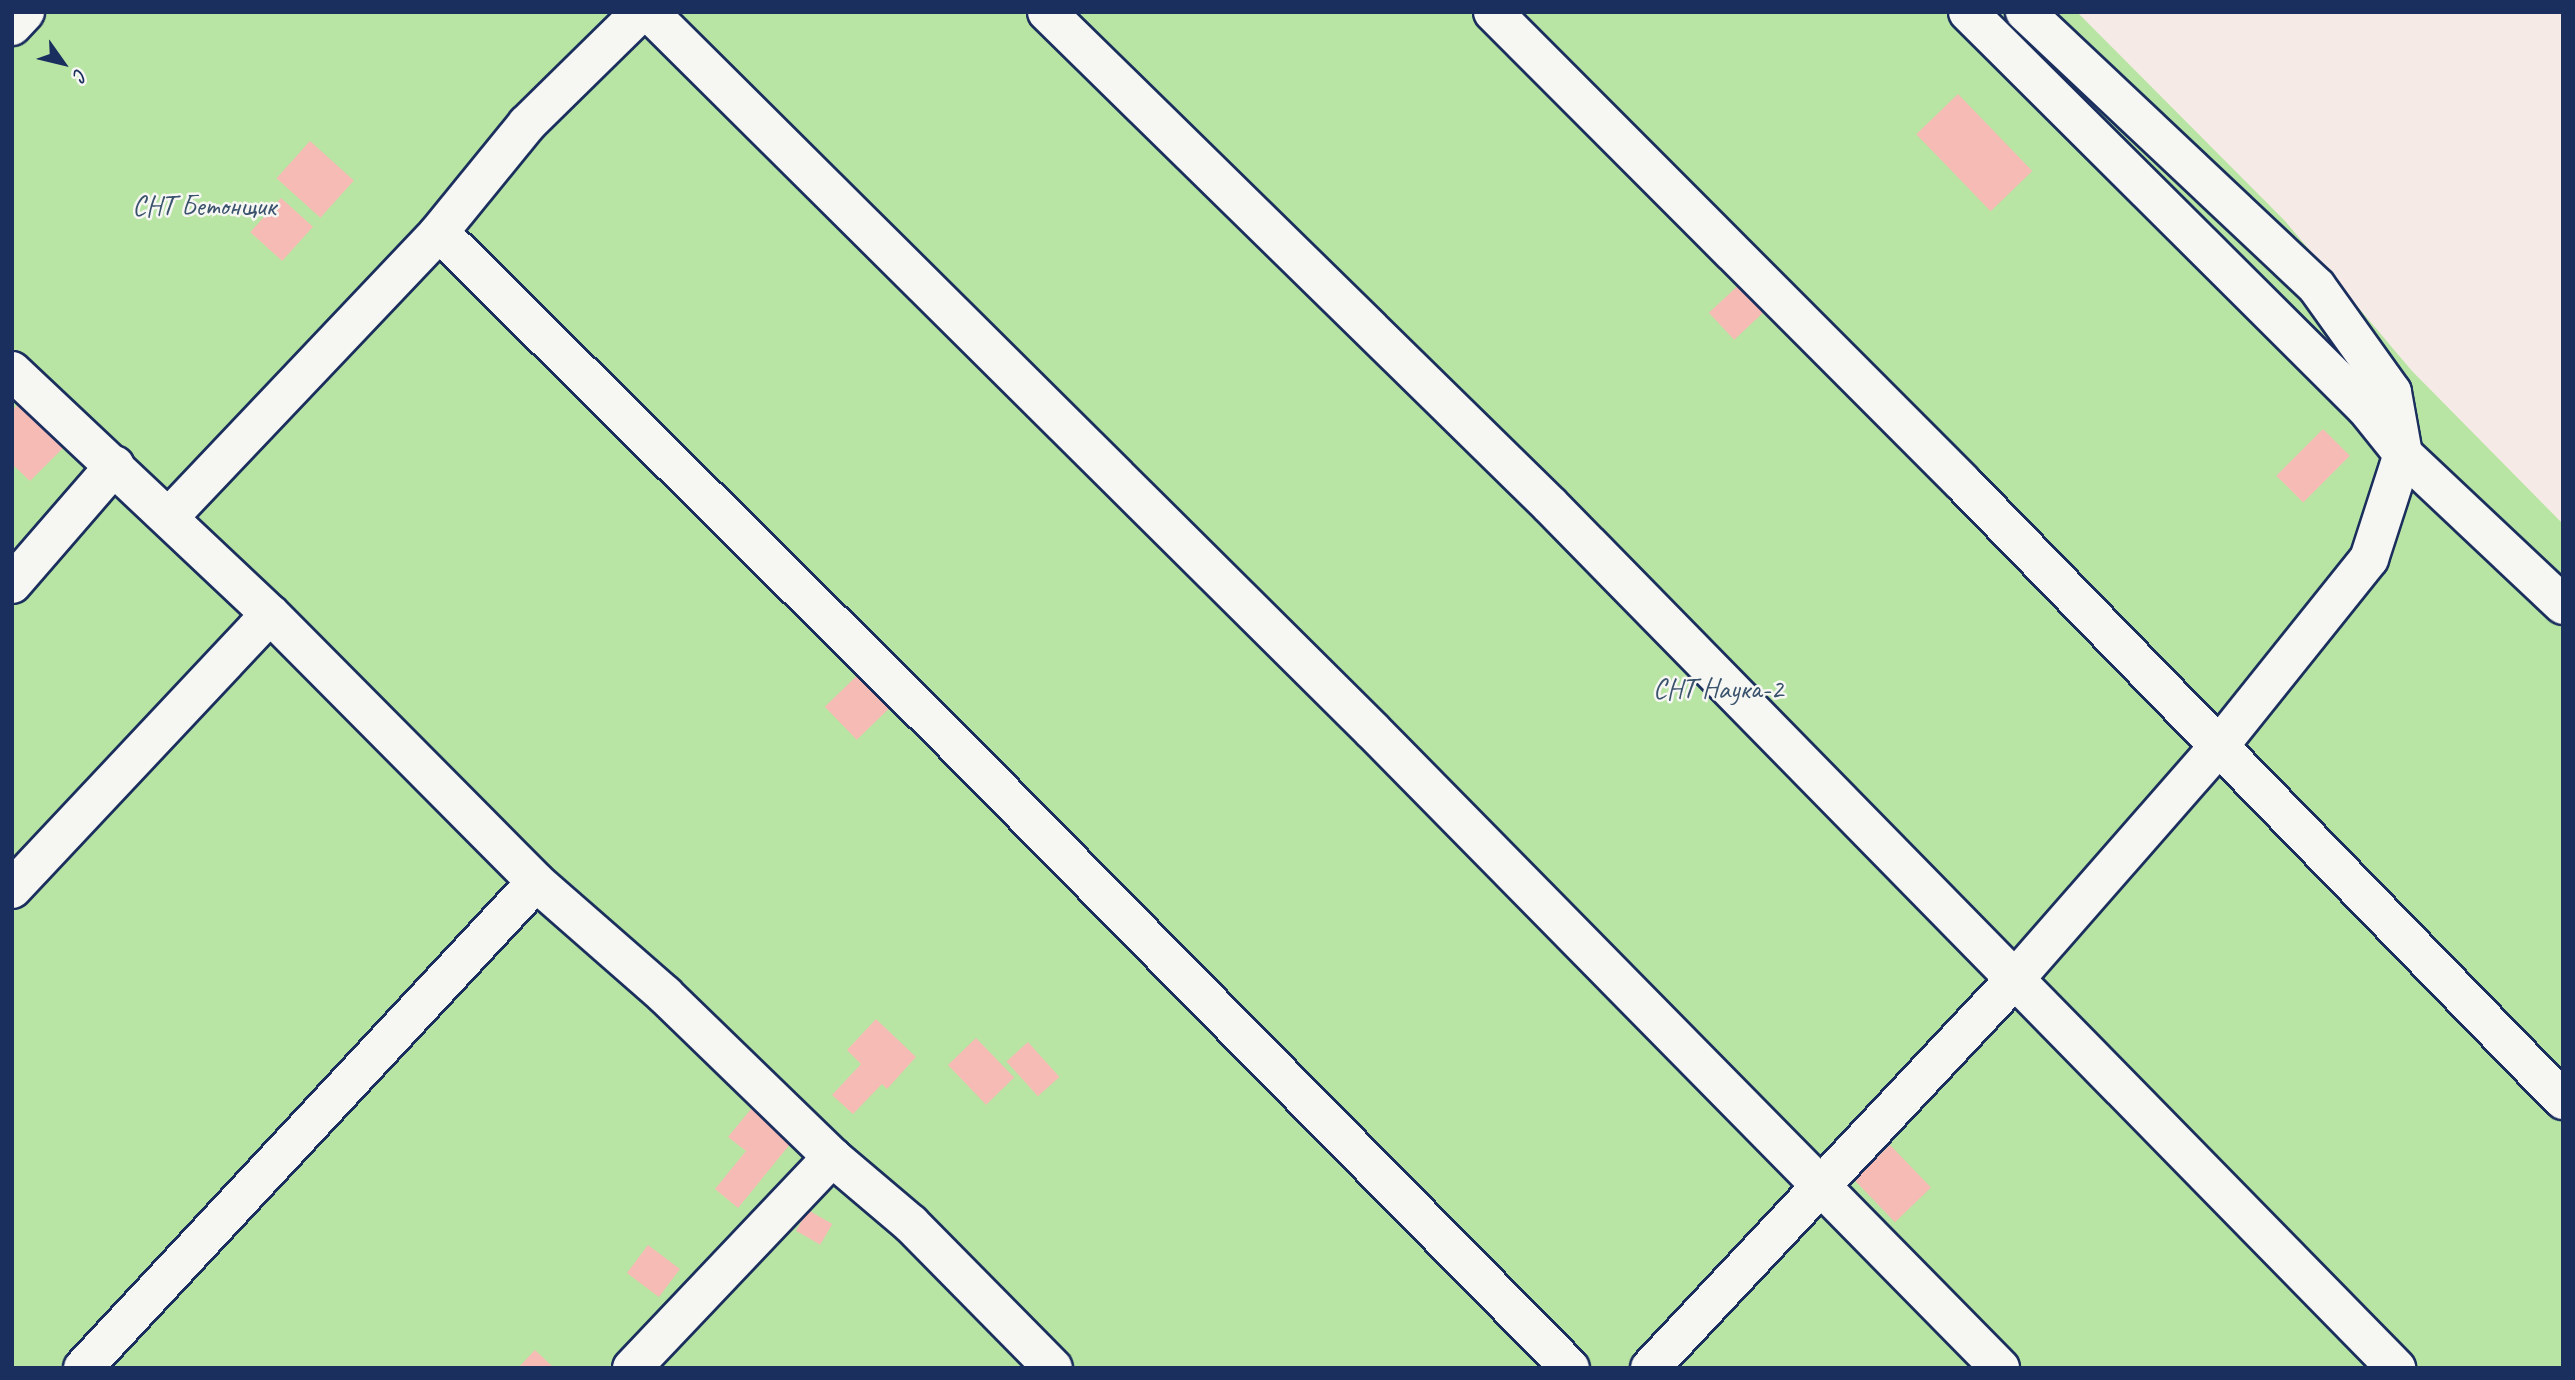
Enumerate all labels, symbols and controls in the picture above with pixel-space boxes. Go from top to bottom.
north arrow [28,28,98,98]
text: С [68,64,93,85]
park label: СНТ Бетонщик [132,189,276,223]
park label: СНТ Наука-2 [1653,672,1783,706]

